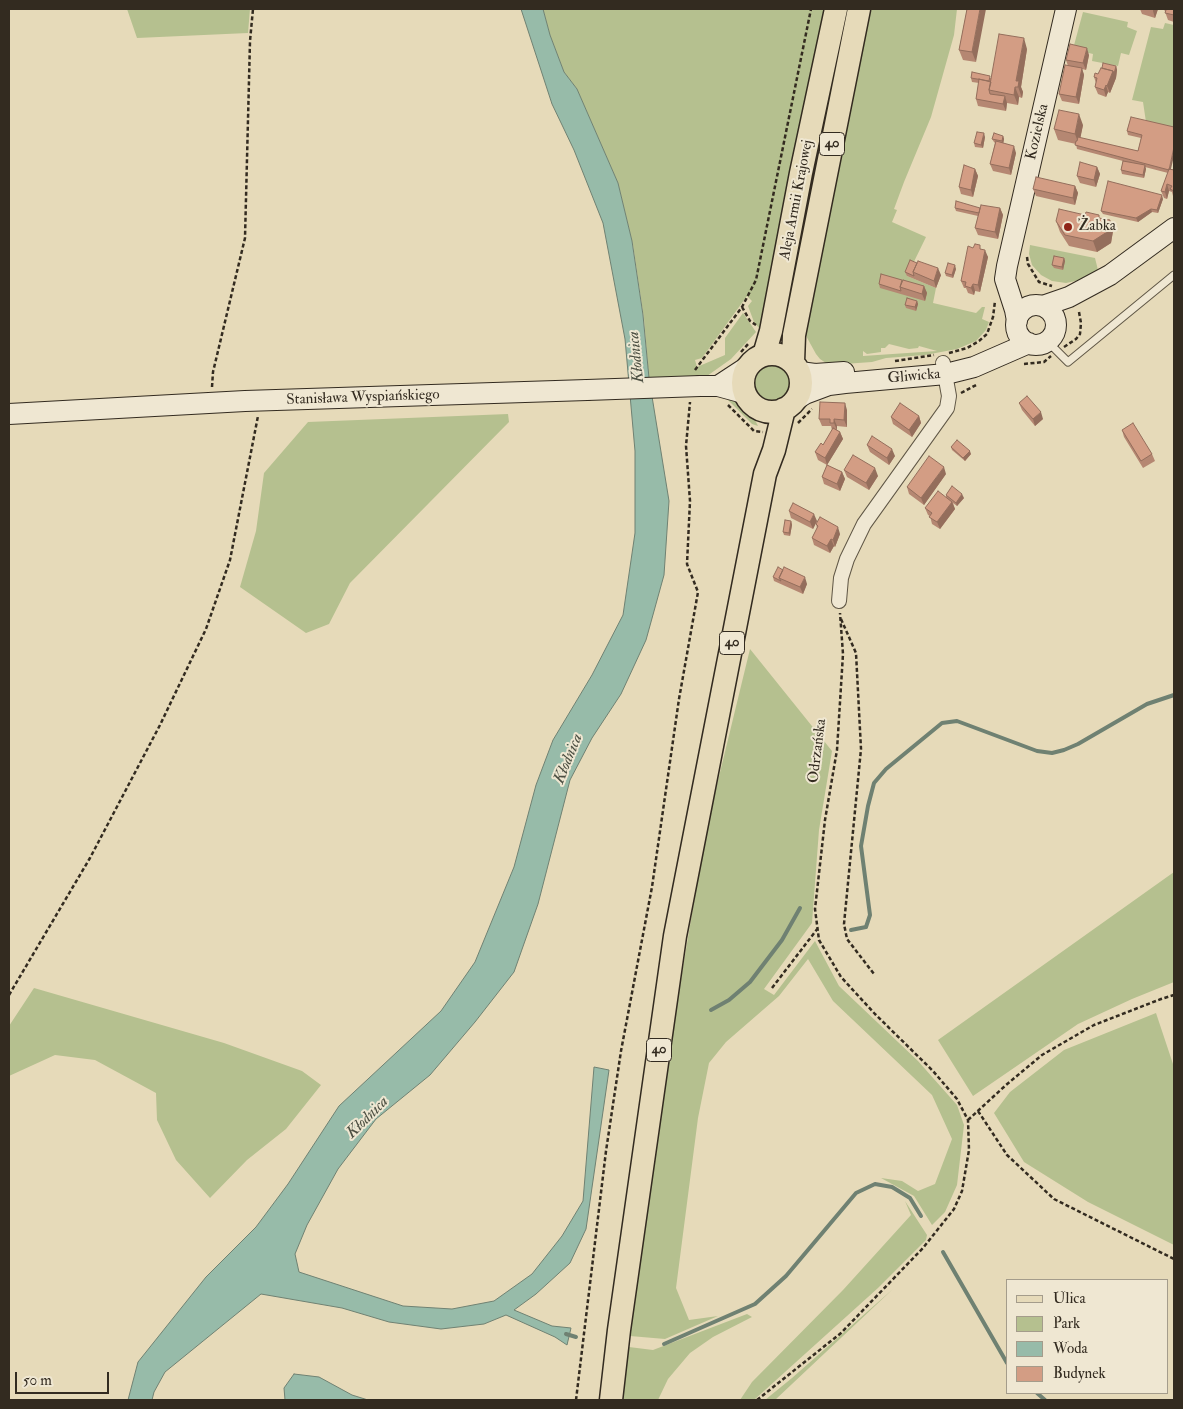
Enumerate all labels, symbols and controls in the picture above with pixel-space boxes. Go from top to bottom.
street label: Kozielska [1023,102,1053,162]
road number: 40 [820,132,844,156]
street label: Aleja Armii Krajowej [777,138,817,262]
place label: Żabka [1078,218,1116,236]
marker: Żabka [1062,221,1074,233]
water label: Kłodnica [625,330,649,384]
street label: Gliwicka [887,366,941,388]
street label: Stanisława Wyspiańskiego [286,386,440,410]
road number: 40 [720,632,744,654]
street label: Odrzańska [805,718,831,784]
water label: Kłodnica [550,731,588,787]
road number: 40 [646,1038,672,1062]
water label: Kłodnica [343,1093,393,1143]
legend [1006,1279,1168,1394]
text: Ulica [1053,1289,1086,1308]
text: Park [1053,1314,1080,1333]
text: Woda [1053,1339,1088,1358]
scale bar [18,1362,111,1394]
text: Budynek [1053,1364,1106,1383]
text: 50 m [23,1371,52,1390]

